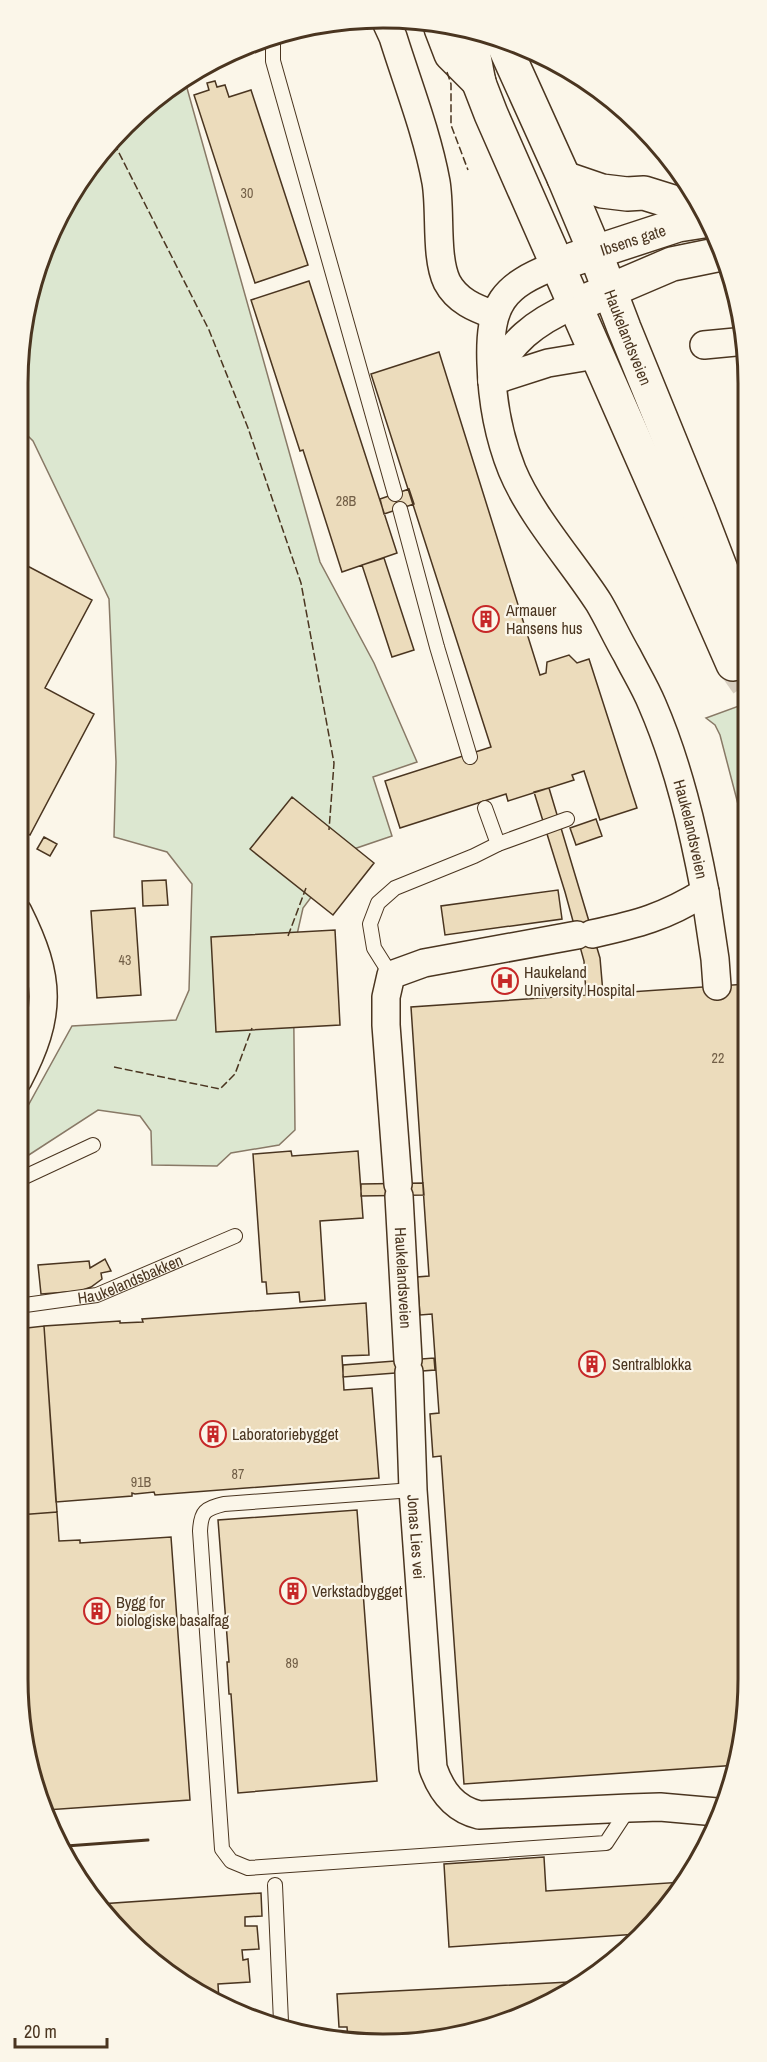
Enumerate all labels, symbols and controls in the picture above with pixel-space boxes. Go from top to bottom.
house number: 30 [241,184,253,202]
street label: Ibsens gate [597,219,669,261]
street label: Haukelandsveien [599,286,657,388]
house number: 28B [336,492,357,510]
place label: Armauer Hansens hus [505,599,583,639]
building icon: Armauer Hansens hus [471,604,501,634]
street label: Haukelandsveien [669,777,713,881]
house number: 43 [119,951,131,969]
place label: Haukeland University Hospital [524,961,635,1001]
hospital icon: Haukeland University Hospital [490,966,520,996]
house number: 22 [712,1049,724,1067]
street label: Haukelandsveien [390,1227,417,1329]
street label: Haukelandsbakken [76,1249,186,1309]
building icon: Sentralblokka [577,1349,607,1379]
place label: Sentralblokka [612,1353,692,1375]
building icon: Laboratoriebygget [198,1419,228,1449]
place label: Laboratoriebygget [232,1423,339,1445]
house number: 87 [232,1465,244,1483]
house number: 91B [131,1473,152,1491]
street label: Jonas Lies vei [402,1494,430,1580]
building icon: Verkstadbygget [278,1576,308,1606]
place label: Verkstadbygget [312,1580,403,1602]
place label: Bygg for biologiske basalfag [116,1591,230,1631]
building icon: Bygg for biologiske basalfag [82,1596,112,1626]
house number: 89 [286,1654,298,1672]
scale bar [15,2011,106,2049]
text: 20 m [24,2019,57,2044]

